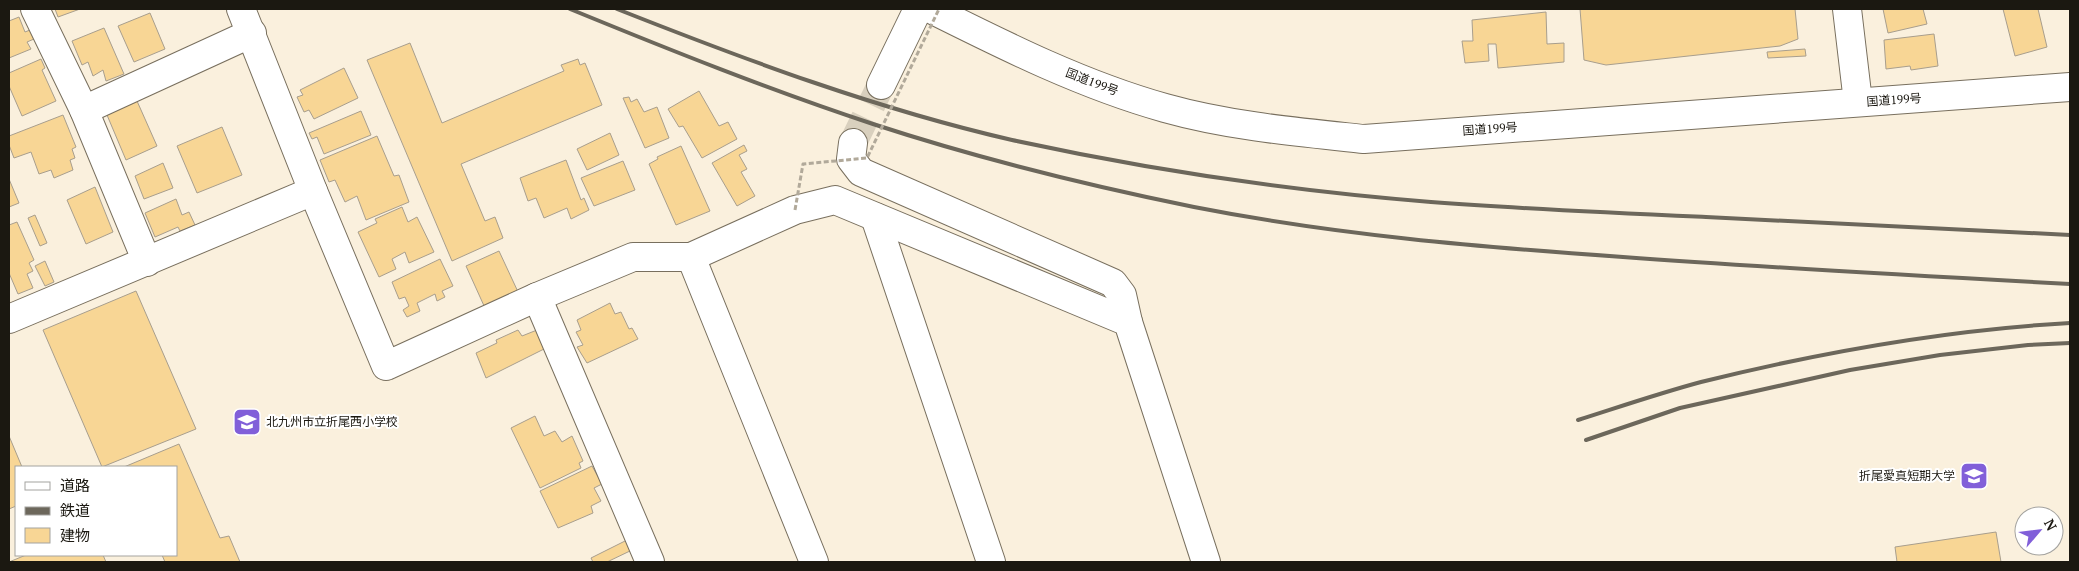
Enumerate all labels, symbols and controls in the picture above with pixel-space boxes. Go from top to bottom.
street label: 国道199号 [1064,65,1121,98]
street label: 国道199号 [1866,90,1922,109]
street label: 国道199号 [1462,119,1518,138]
school or university icon: 北九州市立折尾西小学校 [232,407,262,437]
place label: 北九州市立折尾西小学校 [266,414,398,429]
school or university icon: 折尾愛真短期大学 [1959,461,1989,491]
legend [15,466,178,556]
place label: 折尾愛真短期大学 [1859,468,1955,483]
text: 道路 [60,475,90,495]
text: 鉄道 [60,500,90,520]
north arrow [2014,506,2064,556]
text: N [2040,516,2062,534]
text: 建物 [60,525,90,545]

